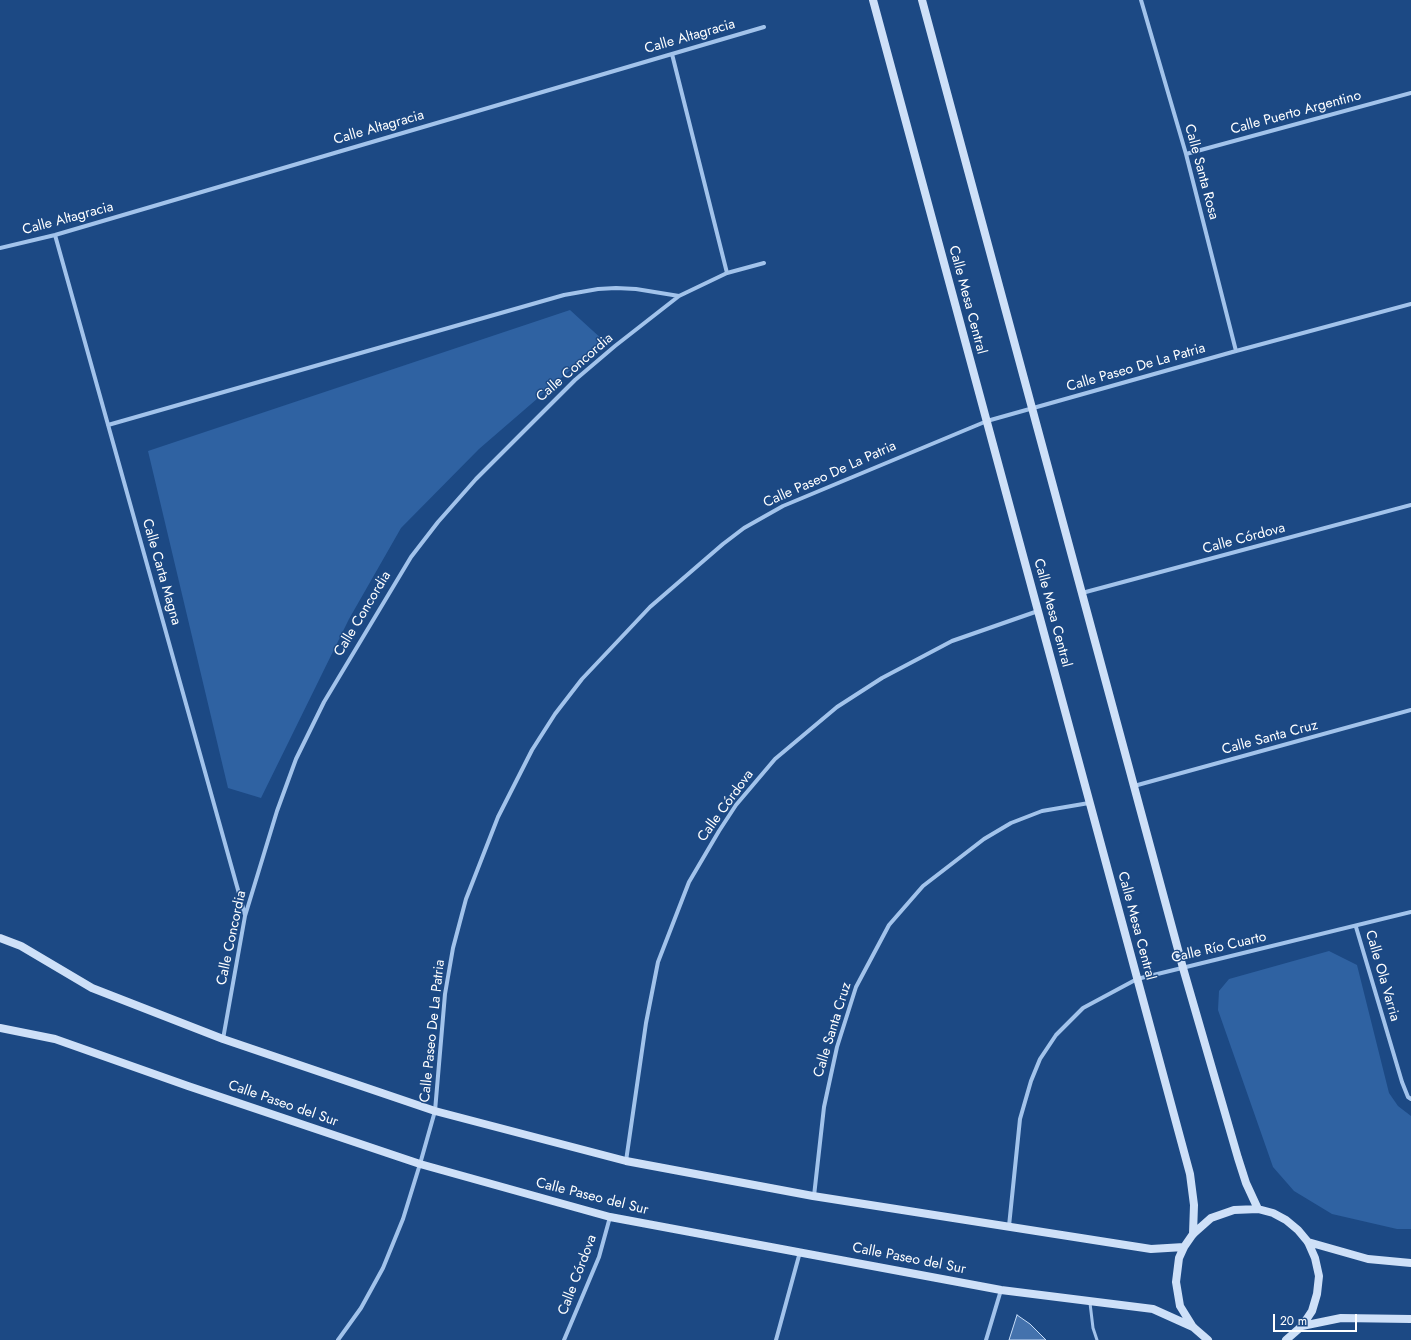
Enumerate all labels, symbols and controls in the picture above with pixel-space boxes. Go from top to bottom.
street label: Calle Altagracia [643,16,737,58]
street label: Calle Puerto Argentino [1229,87,1363,139]
street label: Calle Altagracia [332,107,426,149]
street label: Calle Santa Rosa [1180,122,1222,222]
street label: Calle Altagracia [21,199,115,239]
street label: Calle Mesa Central [944,244,990,356]
street label: Calle Concordia [533,330,617,406]
street label: Calle Paseo De La Patria [1065,340,1207,396]
street label: Calle Paseo De La Patria [761,438,899,512]
street label: Calle Carta Magna [138,517,184,627]
street label: Calle Córdova [1201,520,1287,558]
street label: Calle Mesa Central [1029,557,1075,669]
street label: Calle Concordia [331,568,395,660]
street label: Calle Santa Cruz [1220,717,1320,759]
street label: Calle Córdova [694,767,758,845]
street label: Calle Mesa Central [1113,870,1159,982]
street label: Calle Concordia [214,889,250,987]
street label: Calle Río Cuarto [1170,929,1268,967]
street label: Calle Ola Varria [1361,929,1403,1023]
street label: Calle Paseo De La Patria [417,959,449,1103]
street label: Calle Santa Cruz [811,980,855,1080]
street label: Calle Paseo del Sur [226,1077,340,1131]
street label: Calle Paseo del Sur [534,1175,650,1219]
street label: Calle Córdova [555,1233,601,1317]
street label: Calle Paseo del Sur [851,1240,967,1278]
scale bar [1275,1306,1359,1332]
text: 20 m [1280,1312,1307,1330]

